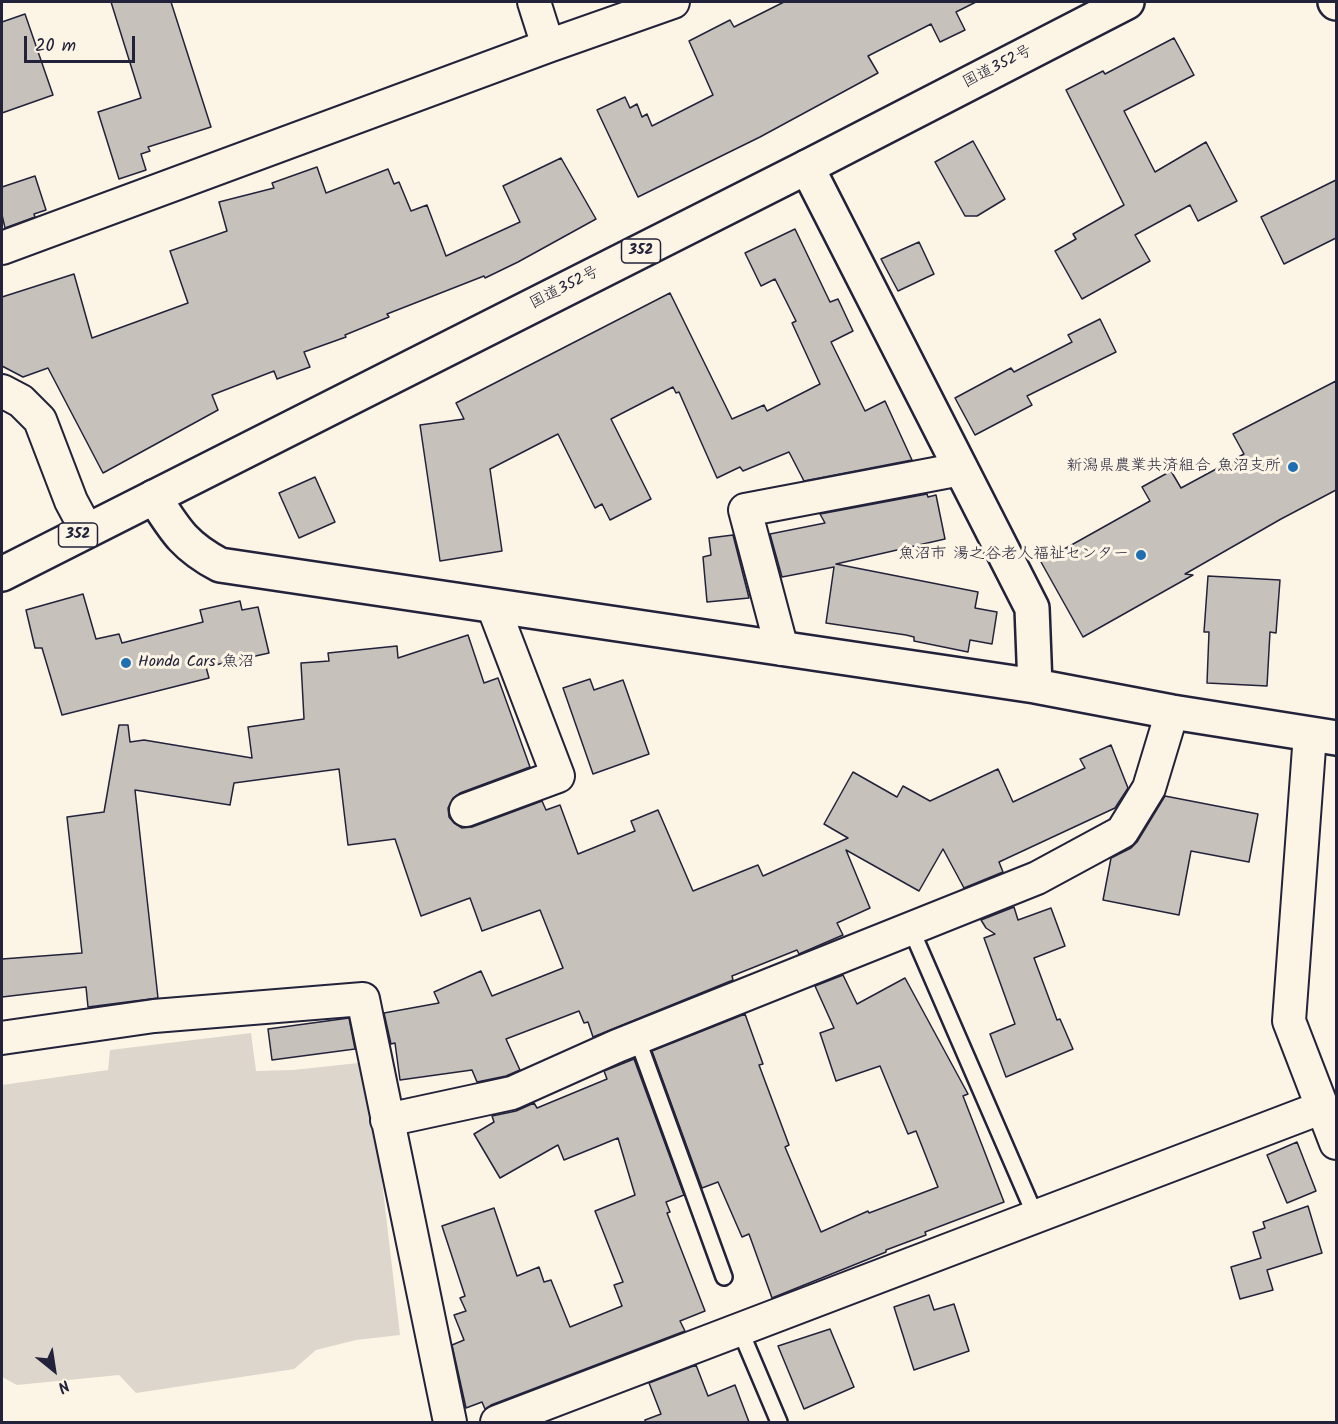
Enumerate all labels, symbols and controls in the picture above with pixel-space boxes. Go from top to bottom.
scale bar [27,24,138,62]
text: 20 m [35,32,76,61]
street label: 国道352号 [960,42,1036,94]
road number: 352 [622,239,660,263]
street label: 国道352号 [527,263,603,315]
place label: 新潟県農業共済組合 魚沼支所 [1067,457,1281,477]
marker: 新潟県農業共済組合 魚沼支所 [1286,460,1300,474]
road number: 352 [58,523,98,547]
place label: 魚沼市 湯之谷老人福祉センター [899,545,1129,565]
marker: 魚沼市 湯之谷老人福祉センター [1134,548,1148,562]
place label: Honda Cars 魚沼 [138,653,254,673]
marker: Honda Cars 魚沼 [119,656,133,670]
north arrow [24,1340,84,1400]
text: N [53,1373,74,1399]

